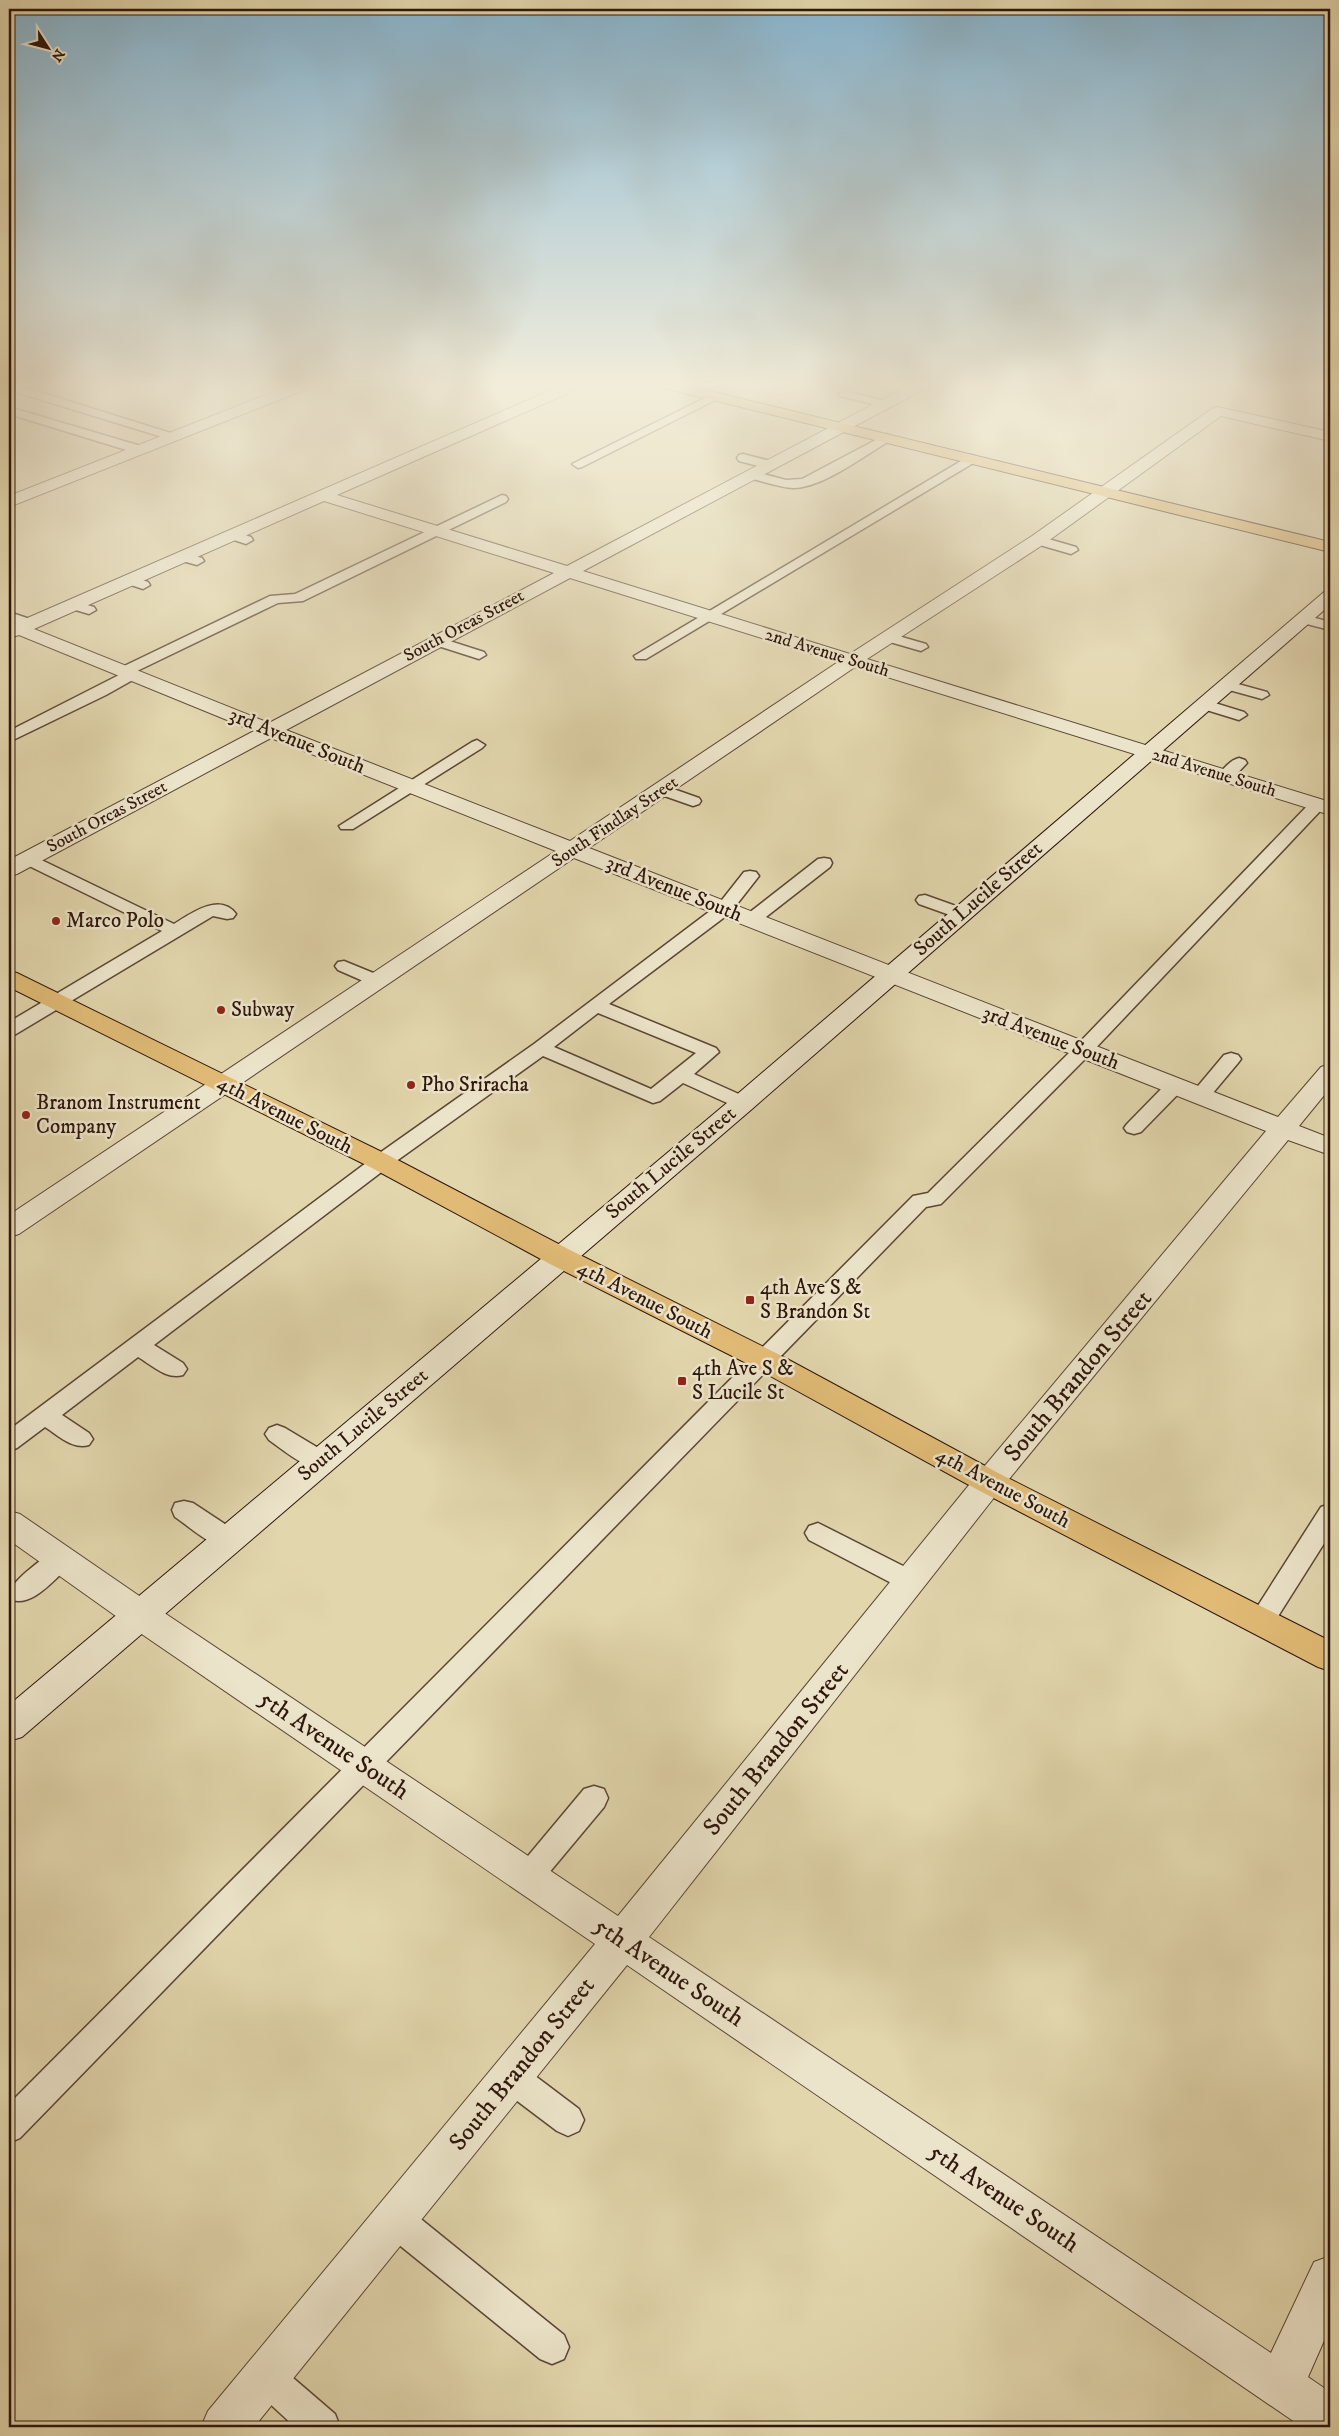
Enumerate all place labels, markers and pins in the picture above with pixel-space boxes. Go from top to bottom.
place label: Marco Polo [66,908,164,934]
marker: Marco Polo [50,915,62,927]
place label: Subway [231,997,295,1023]
marker: Subway [215,1004,227,1016]
place label: Pho Sriracha [421,1072,529,1098]
marker: Pho Sriracha [405,1079,417,1091]
place label: Branom Instrument Company [36,1090,201,1140]
marker: Branom Instrument Company [20,1109,32,1121]
place label: 4th Ave S & S Brandon St [760,1275,871,1325]
marker: 4th Ave S & S Brandon St [744,1294,756,1306]
place label: 4th Ave S & S Lucile St [692,1356,793,1406]
marker: 4th Ave S & S Lucile St [676,1375,688,1387]

